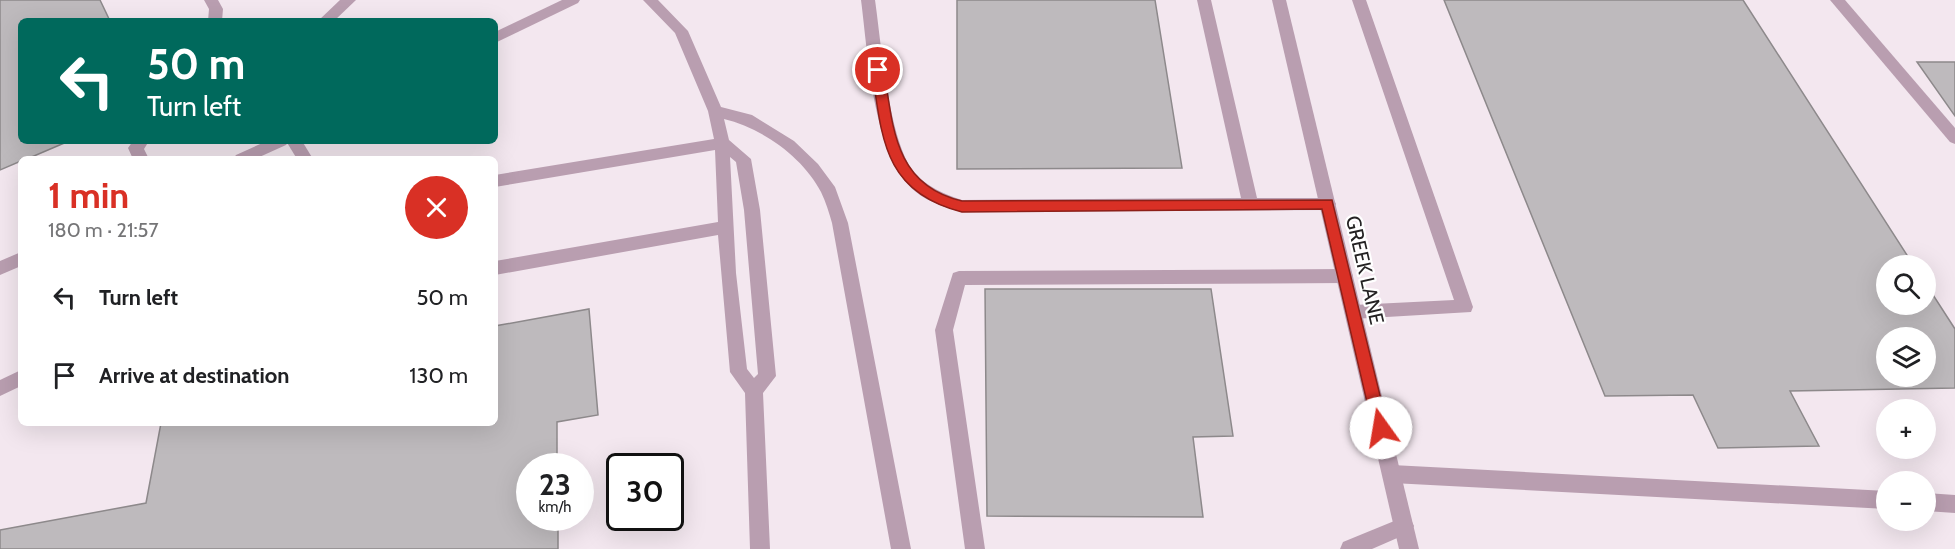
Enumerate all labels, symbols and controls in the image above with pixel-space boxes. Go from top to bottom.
text: 50 m [147,38,245,90]
icon: left [48,42,126,120]
pin [852,44,903,95]
icon: arrive [861,53,894,86]
text: Turn left [147,90,241,123]
text: 1 min [48,173,129,217]
button: close [405,176,468,239]
street label: GREEK LANE [1341,213,1389,327]
text: 180 m · 21:57 [48,218,158,242]
map controls [1876,255,1936,531]
button: search [1876,255,1936,315]
icon: left [48,281,81,314]
text: Turn left [99,284,178,311]
text: 50 m [416,284,468,311]
button: layers [1876,327,1936,387]
icon: arrive [48,359,81,392]
text: Arrive at destination [99,362,289,389]
text: 130 m [409,362,468,389]
position arrow [1349,396,1413,460]
button: + [1876,399,1936,459]
speed limit sign: 30 [606,453,684,531]
text: 23 [539,466,571,503]
button: − [1876,471,1936,531]
text: km/h [539,498,571,516]

